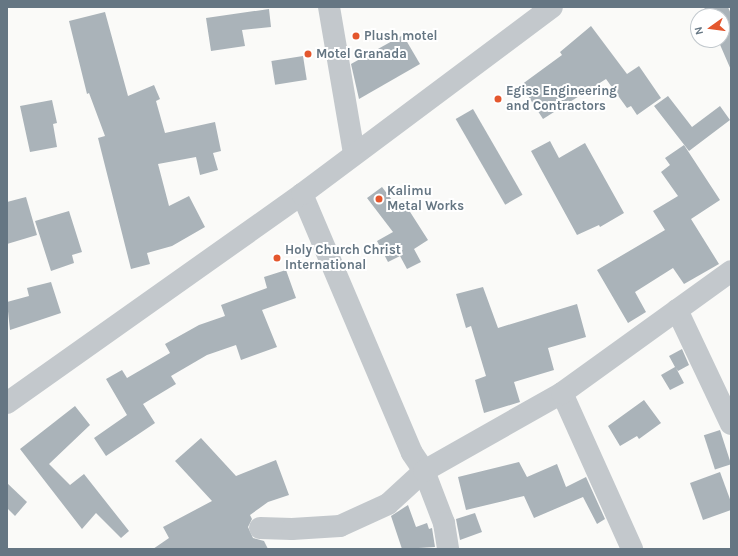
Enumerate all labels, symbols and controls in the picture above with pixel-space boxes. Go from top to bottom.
north arrow [690,8,730,48]
text: N [692,25,706,36]
place label: Plush motel [364,28,438,44]
marker: Plush motel [351,31,361,41]
place label: Motel Granada [316,46,407,62]
marker: Motel Granada [303,49,313,59]
place label: Egiss Engineering and Contractors [506,84,617,115]
marker: Egiss Engineering and Contractors [493,94,503,104]
place label: Kalimu Metal Works [387,184,464,215]
marker: Kalimu Metal Works [374,194,384,204]
place label: Holy Church Christ International [285,243,401,274]
marker: Holy Church Christ International [272,253,282,263]

